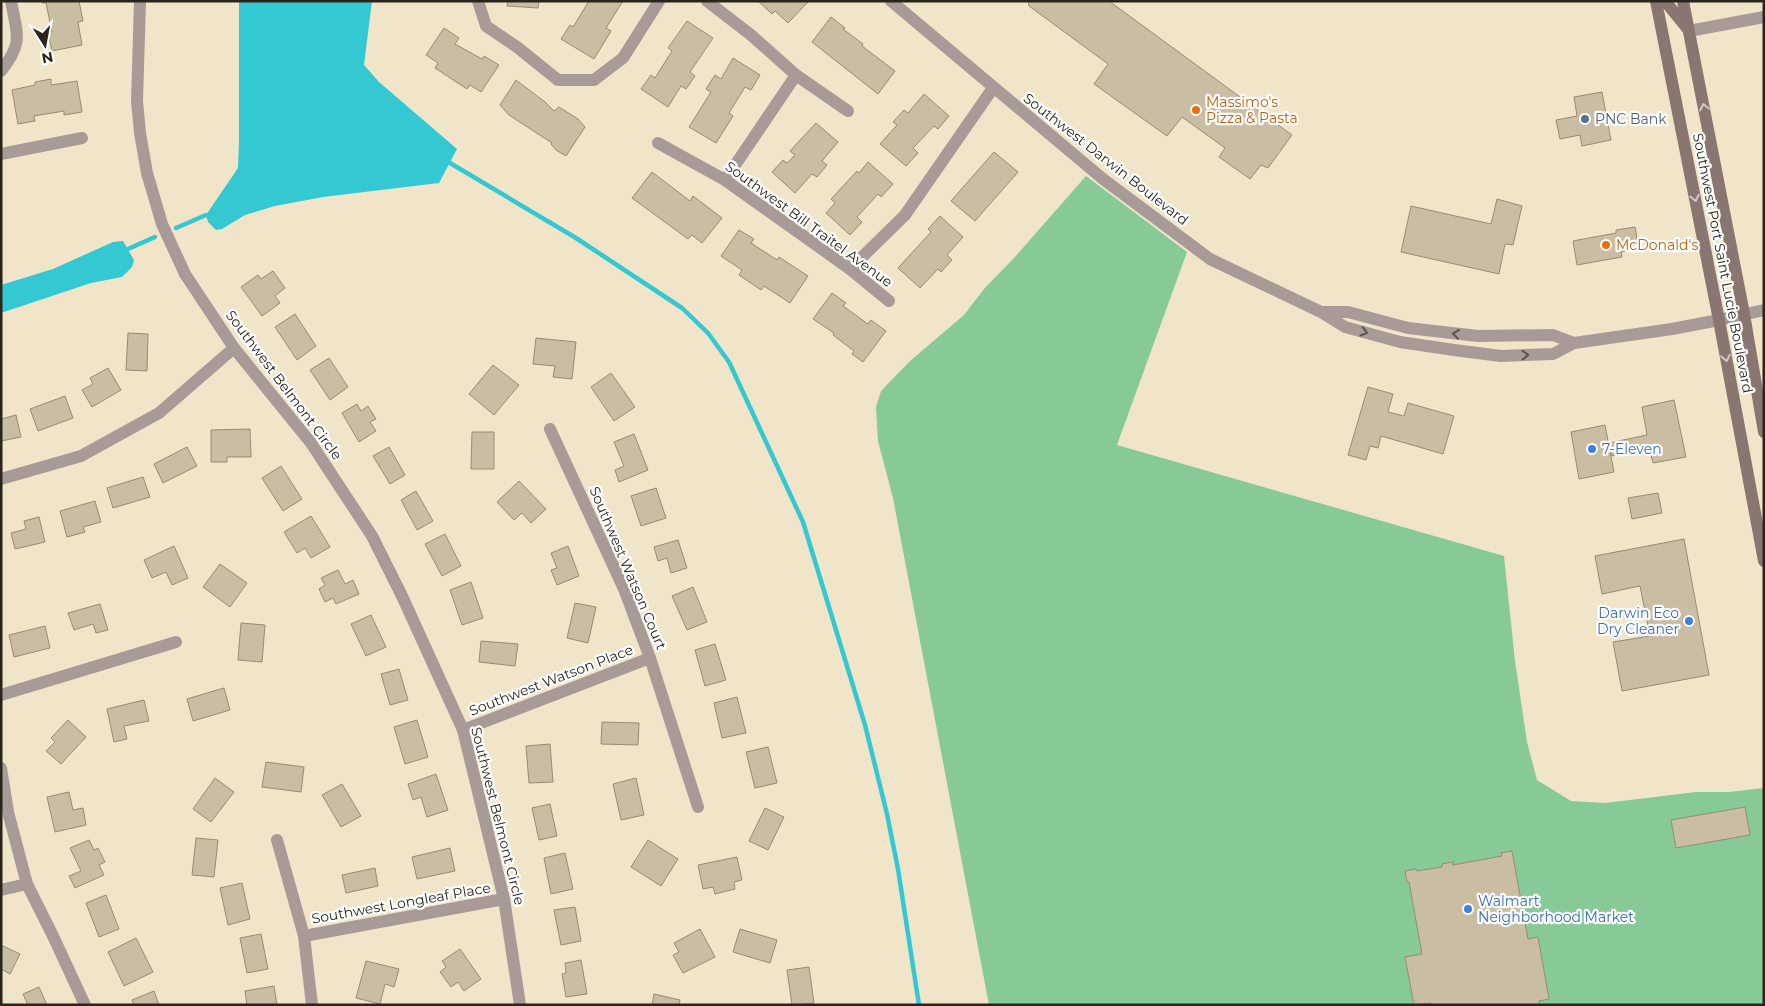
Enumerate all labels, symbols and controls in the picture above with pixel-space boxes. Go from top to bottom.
north arrow [20,20,70,70]
text: N [40,48,55,68]
street label: Southwest Darwin Boulevard [1020,89,1192,229]
place label: Massimo's Pizza & Pasta [1206,93,1298,127]
one-way arrow [1700,103,1710,111]
marker: Massimo's Pizza & Pasta [1190,104,1202,116]
place label: PNC Bank [1595,110,1667,128]
marker: PNC Bank [1579,113,1591,125]
street label: Southwest Port Saint Lucie Boulevard [1689,132,1757,394]
street label: Southwest Bill Traitel Avenue [722,157,896,291]
one-way arrow [1689,194,1700,203]
place label: McDonald's [1616,236,1698,254]
marker: McDonald's [1600,239,1612,251]
street label: Southwest Belmont Circle [222,307,346,463]
one-way arrow [1360,327,1368,337]
one-way arrow [1452,329,1460,340]
one-way arrow [1522,350,1529,360]
one-way arrow [1721,353,1731,362]
place label: 7-Eleven [1602,440,1662,458]
marker: 7-Eleven [1586,443,1598,455]
street label: Southwest Watson Court [585,484,671,652]
place label: Darwin Eco Dry Cleaner [1597,604,1679,638]
marker: Darwin Eco Dry Cleaner [1683,615,1695,627]
street label: Southwest Watson Place [466,640,636,720]
street label: Southwest Belmont Circle [467,725,529,907]
street label: Southwest Longleaf Place [310,878,492,928]
place label: Walmart Neighborhood Market [1478,892,1634,926]
marker: Walmart Neighborhood Market [1462,903,1474,915]

